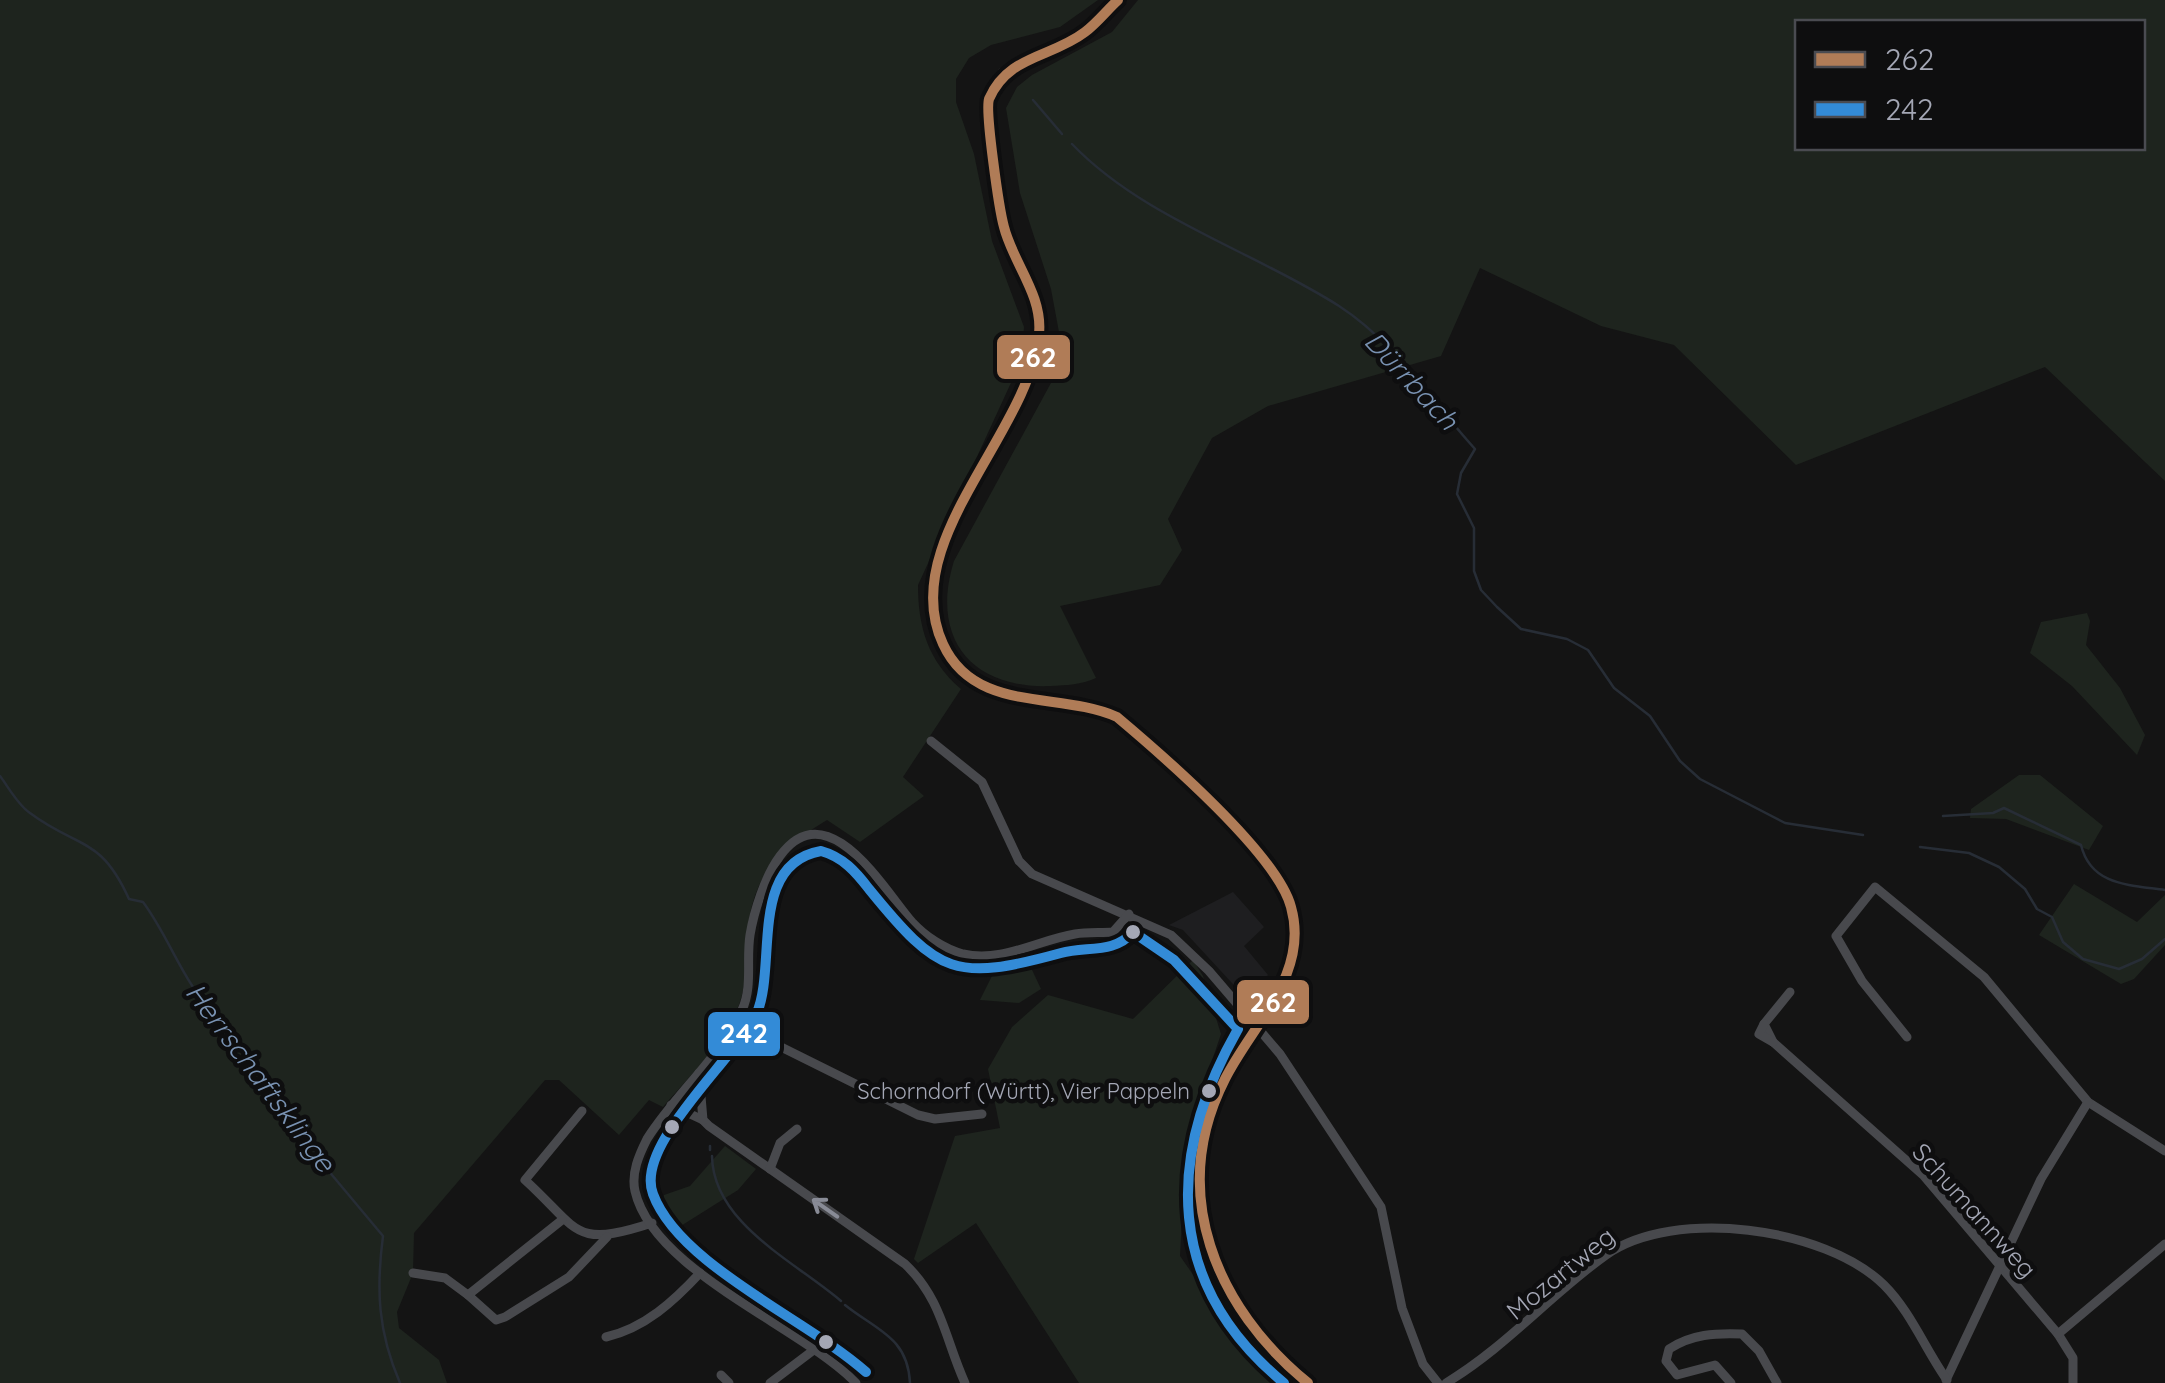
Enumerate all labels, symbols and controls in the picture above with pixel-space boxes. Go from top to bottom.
legend [1795,20,2145,150]
text: 262 [1885,40,1934,78]
text: 242 [1885,90,1934,128]
water label: Dürrbach [1358,323,1467,437]
line badge: 262 [995,333,1072,381]
text: 262 [1009,339,1057,374]
unlabelled marker [1123,922,1143,942]
water label: Herrschaftsklinge [179,976,344,1179]
line badge: 262 [1235,978,1311,1026]
text: 262 [1249,984,1297,1019]
line badge: 242 [706,1010,782,1058]
text: 242 [720,1015,768,1050]
place label: Schorndorf (Württ), Vier Pappeln [857,1077,1190,1105]
marker: Schorndorf (Württ), Vier Pappeln [1199,1081,1219,1101]
unlabelled marker [662,1117,682,1137]
street label: Schumannweg [1906,1136,2044,1284]
one-way arrow [812,1198,840,1219]
street label: Mozartweg [1500,1220,1620,1326]
unlabelled marker [816,1332,836,1352]

